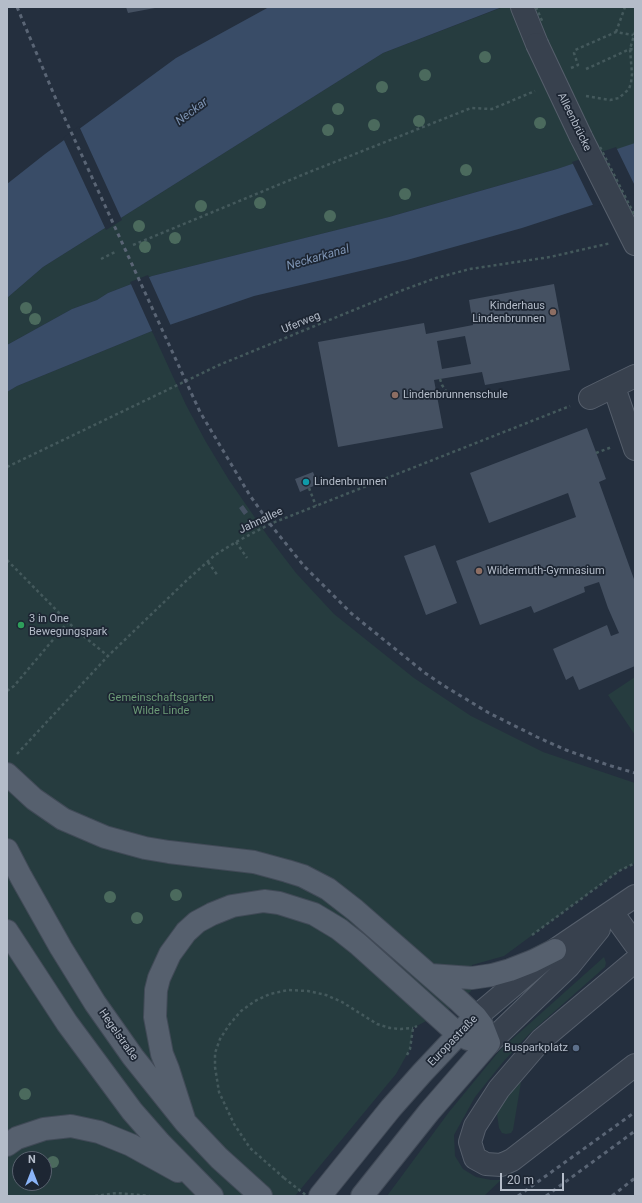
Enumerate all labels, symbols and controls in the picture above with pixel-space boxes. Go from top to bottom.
street label: Alleenbrücke [554,91,594,153]
water label: Neckar [173,95,211,129]
water label: Neckarkanal [285,242,351,274]
place label: Kinderhaus Lindenbrunnen [472,299,545,325]
marker: Kinderhaus Lindenbrunnen [548,307,558,317]
street label: Uferweg [280,309,322,337]
place label: Lindenbrunnenschule [403,388,508,402]
marker: Lindenbrunnenschule [390,390,400,400]
place label: Lindenbrunnen [314,475,387,489]
marker: Lindenbrunnen [301,477,311,487]
street label: Jahnallee [237,505,285,537]
place label: Wildermuth-Gymnasium [487,564,605,578]
marker: Wildermuth-Gymnasium [474,566,484,576]
place label: 3 in One Bewegungspark [29,612,107,638]
marker: 3 in One Bewegungspark [16,620,26,630]
park label: Gemeinschaftsgarten Wilde Linde [108,691,214,717]
street label: Hegelstraße [96,1007,140,1063]
street label: Europastraße [426,1013,480,1069]
place label: Busparkplatz [504,1041,568,1055]
marker: Busparkplatz [571,1043,581,1053]
north arrow [12,1151,52,1191]
text: N [28,1153,36,1166]
scale bar [502,1165,566,1191]
text: 20 m [507,1173,534,1187]

